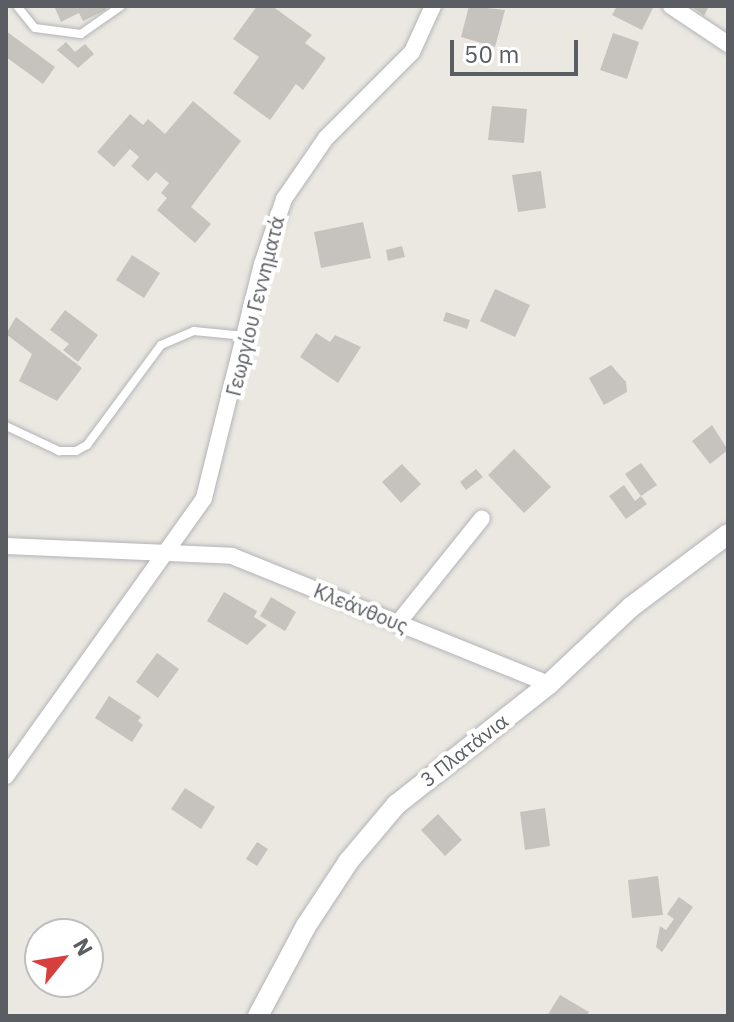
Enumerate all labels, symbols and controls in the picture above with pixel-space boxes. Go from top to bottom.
scale bar [454,24,582,74]
text: 50 m [464,38,519,70]
street label: Γεωργίου Γεννηματά [221,214,289,398]
street label: Κλεάνθους [310,578,412,638]
street label: 3 Πλατάνια [415,708,513,792]
north arrow [24,918,104,998]
text: N [67,933,100,961]

